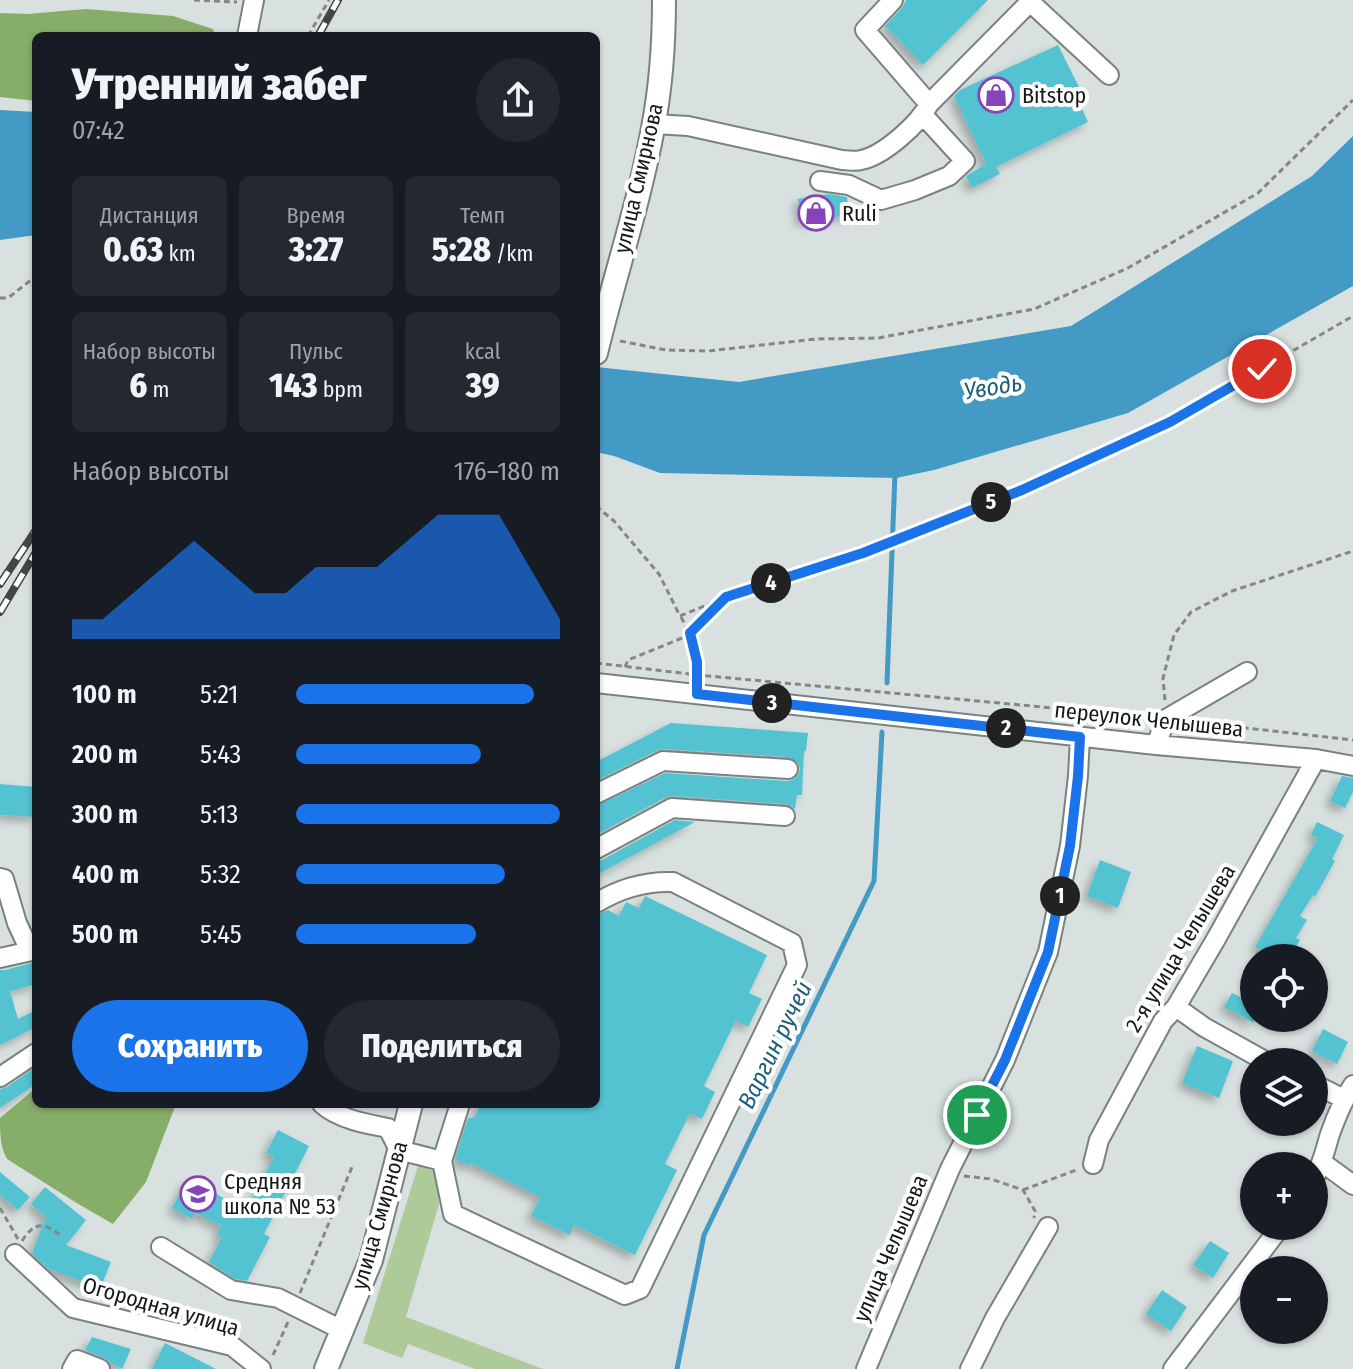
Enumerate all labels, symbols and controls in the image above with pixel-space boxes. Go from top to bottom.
text: Утренний забег [72,58,367,111]
button: share [476,58,560,142]
shop icon: Bitstop [977,76,1015,114]
place label: Bitstop [1022,82,1086,109]
street label: улица Смирнова [608,100,669,256]
text: 07:42 [72,115,125,146]
shop icon: Ruli [797,194,835,232]
place label: Ruli [842,200,877,227]
text: Дистанция [100,202,199,229]
text: Время [287,202,345,229]
text: Темп [460,202,505,229]
text: 0.63 [103,229,163,270]
text: 3:27 [289,229,343,270]
text: 5:28 [432,229,491,270]
text: km [163,240,196,267]
text: /km [491,240,534,267]
pin [1228,335,1296,403]
text: Набор высоты [83,338,216,365]
text: Пульс [289,338,343,365]
text: kcal [465,338,500,365]
icon: check [1240,347,1284,391]
text: 6 [129,365,147,406]
text: 143 [269,365,318,406]
text: 39 [466,365,500,406]
water label: Уводь [962,369,1024,405]
text: m [147,376,169,403]
text: bpm [318,376,363,403]
text: Набор высоты [72,456,230,487]
text: 176–180 m [454,456,560,487]
pin: 5 [971,482,1011,522]
text: 5 [986,488,996,515]
pin: 4 [751,563,791,603]
text: 4 [765,569,777,596]
text: 100 m [72,679,137,710]
text: 5:21 [200,679,238,710]
pin: 3 [752,683,792,723]
text: 3 [767,689,777,716]
street label: переулок Челышева [1053,696,1245,743]
pin: 2 [986,708,1026,748]
text: 2 [1001,714,1011,741]
text: 200 m [72,739,138,770]
text: 5:43 [200,739,241,770]
text: 300 m [72,799,138,830]
text: 5:13 [200,799,238,830]
text: 400 m [72,859,139,890]
text: 5:32 [200,859,241,890]
street label: 2-я улица Челышева [1120,860,1241,1037]
pin: 1 [1040,876,1080,916]
text: 1 [1055,882,1065,909]
text: 500 m [72,919,138,950]
text: 5:45 [200,919,242,950]
map controls [1240,944,1328,1344]
button: locate [1240,944,1328,1032]
water label: Варгин ручей [732,977,818,1113]
button: Сохранить [72,1000,308,1092]
button: Поделиться [324,1000,560,1092]
button: layers [1240,1048,1328,1136]
pin [943,1081,1011,1149]
icon: arrive [955,1093,999,1137]
street label: улица Смирнова [345,1138,414,1293]
button: + [1240,1152,1328,1240]
place label: Средняя школа № 53 [224,1168,336,1220]
street label: улица Челышева [847,1171,934,1326]
school or university icon: Средняя школа № 53 [179,1175,217,1213]
button: − [1240,1256,1328,1344]
street label: Огородная улица [80,1271,242,1342]

